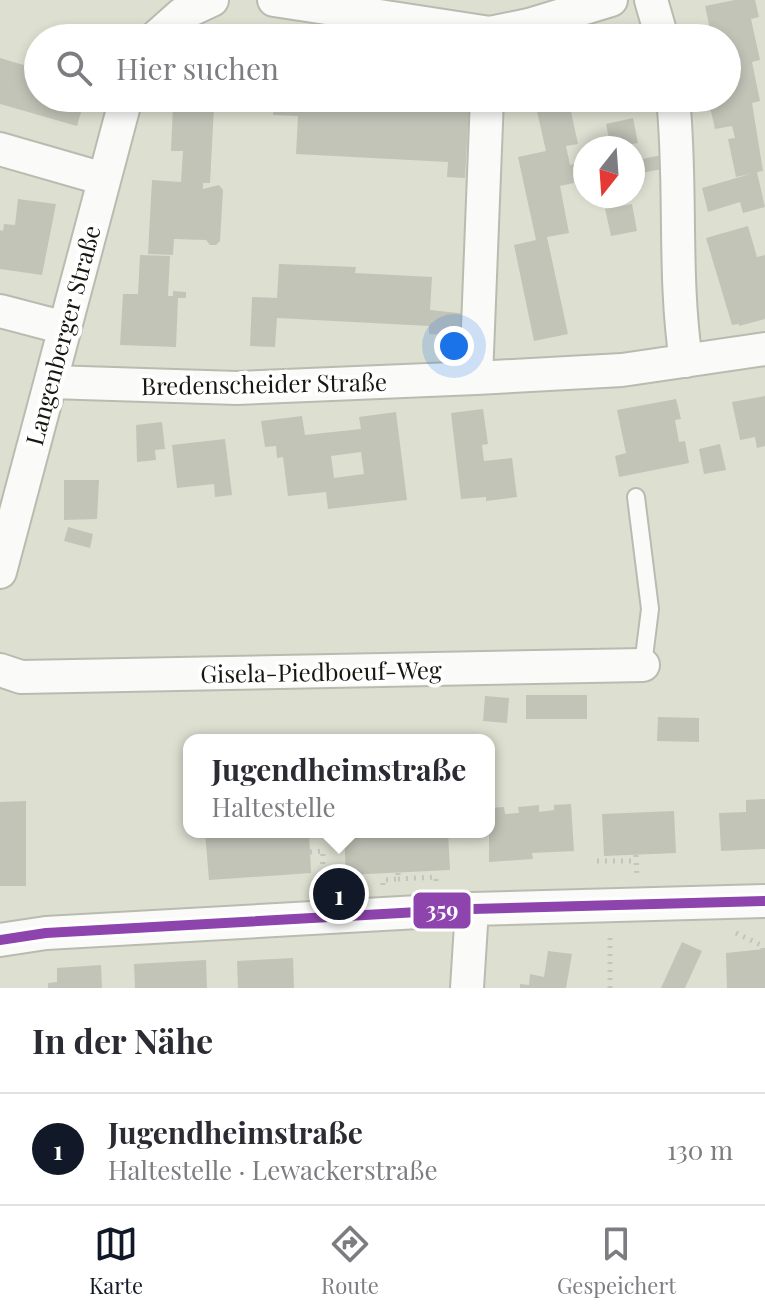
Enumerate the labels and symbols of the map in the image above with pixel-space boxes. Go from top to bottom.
north arrow [573,136,645,208]
street label: Langenberger Straße [17,222,107,448]
your location [434,326,474,366]
street label: Bredenscheider Straße [141,365,387,401]
street label: Gisela-Piedboeuf-Weg [200,653,442,689]
pin: 1 [313,864,365,924]
line badge: 359 [412,891,472,930]
text: 359 [425,894,459,924]

